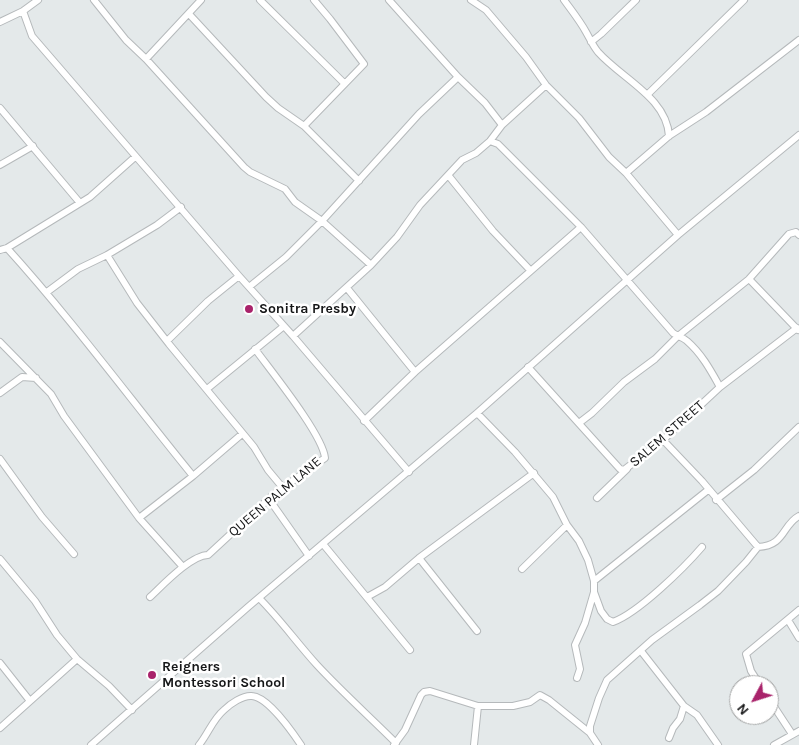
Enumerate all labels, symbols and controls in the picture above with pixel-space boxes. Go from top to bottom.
place label: Sonitra Presby [259,301,356,317]
marker: Sonitra Presby [243,303,255,315]
street label: SALEM STREET [626,397,708,471]
street label: QUEEN PALM LANE [225,453,325,541]
place label: Reigners Montessori School [162,659,285,692]
marker: Reigners Montessori School [146,669,158,681]
north arrow [729,675,779,725]
text: N [733,700,753,719]

